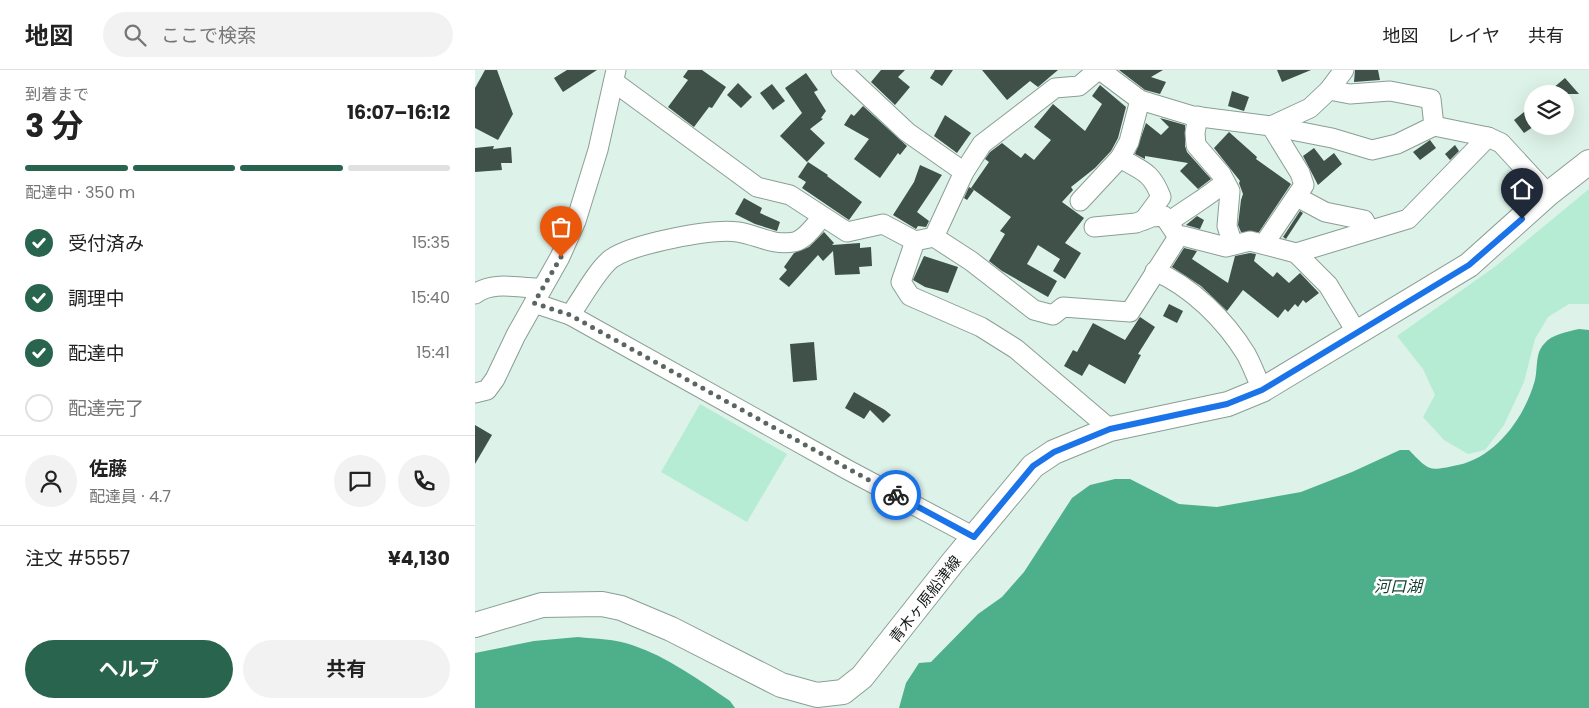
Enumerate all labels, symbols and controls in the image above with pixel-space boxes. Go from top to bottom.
search box [103,12,453,57]
text: 地図 [25,19,73,52]
icon: search [121,21,149,49]
text: ここで検索 [161,22,256,49]
text: 地図 [1383,23,1419,48]
text: レイヤ [1447,23,1500,48]
text: 共有 [1528,23,1564,48]
text: 到着まで [25,83,89,106]
map controls [1524,85,1574,135]
button: layers [1524,85,1574,135]
text: 16:07–16:12 [347,99,450,126]
text: 3 分 [25,103,83,148]
pin [1501,168,1543,219]
icon: home [1508,175,1536,203]
text: 配達中 · 350 m [25,181,135,204]
pin [540,206,582,257]
icon: bag [547,213,575,241]
icon: check [25,229,53,257]
text: 受付済み [68,230,144,257]
text: 15:35 [412,231,450,254]
icon: check [25,284,53,312]
text: 調理中 [68,285,125,312]
text: 15:40 [411,286,450,309]
icon: check [25,339,53,367]
text: 配達中 [68,340,125,367]
text: 15:41 [416,341,450,364]
text: 配達完了 [68,395,144,422]
button: person [25,455,77,507]
text: 佐藤 [89,455,127,482]
button: chat [334,455,386,507]
button: phone [398,455,450,507]
courier [871,470,921,520]
icon: bike [882,481,910,509]
text: 配達員 · 4.7 [89,485,171,508]
text: 注文 #5557 [25,545,130,572]
text: ¥4,130 [388,545,450,572]
street label: 青木ヶ原船津線 [884,551,966,647]
water label: 河口湖 [1374,575,1425,598]
button: ヘルプ [25,640,233,698]
button: 共有 [243,640,450,698]

